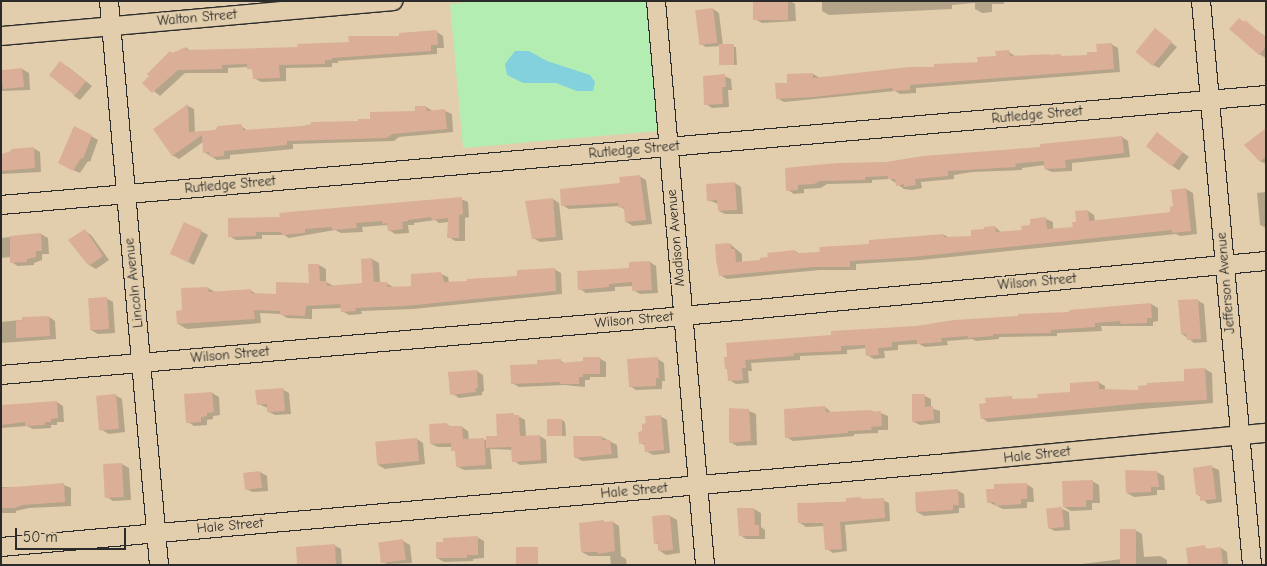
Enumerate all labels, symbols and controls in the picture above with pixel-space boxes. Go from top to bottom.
street label: Walton Street [156,6,238,30]
street label: Rutledge Street [991,103,1083,127]
street label: Rutledge Street [588,138,680,162]
street label: Rutledge Street [184,173,276,197]
street label: Madison Avenue [663,189,689,287]
street label: Jefferson Avenue [1213,232,1239,334]
street label: Lincoln Avenue [121,237,147,329]
street label: Wilson Street [997,270,1077,294]
street label: Wilson Street [594,308,674,332]
street label: Wilson Street [190,343,270,367]
street label: Hale Street [1003,443,1071,467]
street label: Hale Street [600,480,668,502]
street label: Hale Street [196,515,264,537]
scale bar [18,518,129,550]
text: 50 m [23,528,58,546]

